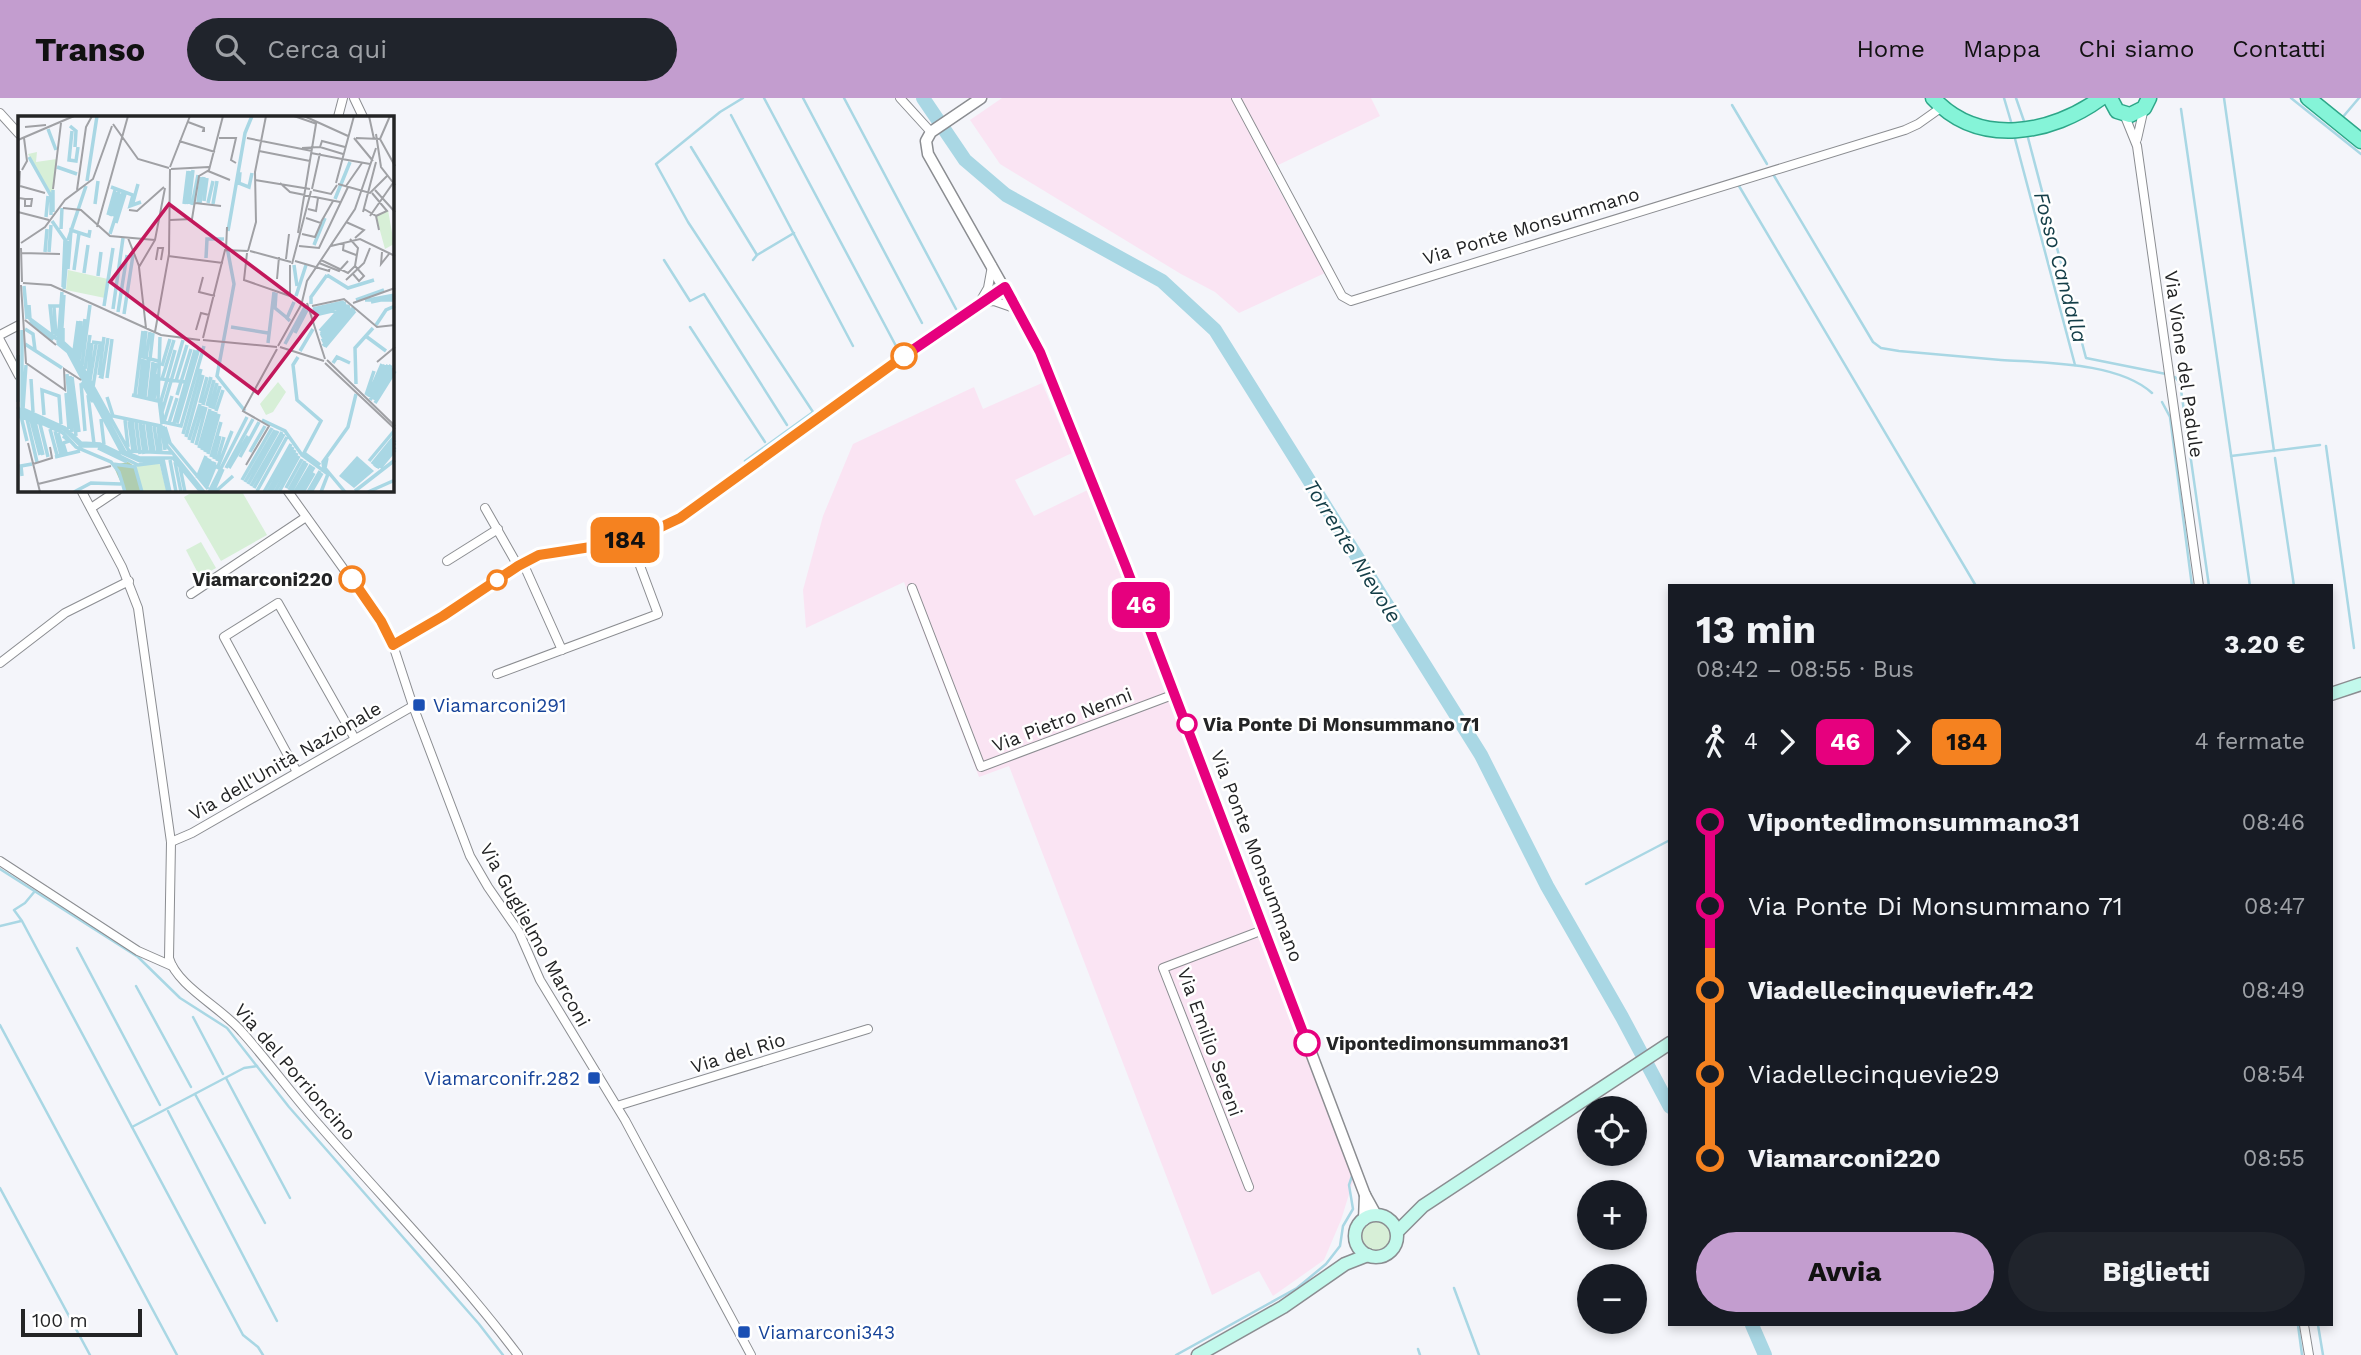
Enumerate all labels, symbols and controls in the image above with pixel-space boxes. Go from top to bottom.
search box [187,18,677,81]
text: Transo [35,30,145,69]
icon: search [211,30,249,68]
text: Cerca qui [267,34,387,64]
text: Home [1856,35,1925,63]
text: Mappa [1963,35,2041,63]
text: Chi siamo [2079,35,2194,63]
text: Contatti [2232,35,2326,63]
inset map [18,116,394,492]
street label: Via Ponte Monsummano [1420,182,1642,270]
water label: Fosso Candalla [2029,189,2093,345]
street label: Via Vione del Padule [2159,269,2209,459]
unlabelled marker [891,343,917,369]
water label: Torrente Nievole [1299,475,1407,627]
line badge: 184 [585,517,665,563]
text: 184 [605,526,645,554]
marker: Viamarconi220 [339,566,365,592]
place label: Viamarconi220 [192,568,333,591]
unlabelled marker [487,570,507,590]
line badge: 46 [1110,582,1172,628]
text: 46 [1126,591,1156,619]
text: 13 min [1696,608,1816,652]
text: 3.20 € [2224,629,2305,659]
text: 08:42 – 08:55 · Bus [1696,656,1914,683]
street label: Via Pietro Nenni [989,683,1135,757]
place label: Viamarconi291 [433,694,567,717]
street label: Via dell'Unità Nazionale [185,697,385,825]
marker: Viamarconi291 [411,697,427,713]
place label: Via Ponte Di Monsummano 71 [1203,713,1479,736]
marker: Via Ponte Di Monsummano 71 [1177,714,1197,734]
icon: walk [1696,723,1734,761]
icon: forward [1768,723,1806,761]
icon: forward [1884,723,1922,761]
text: 4 [1744,728,1758,755]
text: 46 [1830,728,1860,756]
text: 184 [1946,728,1987,756]
text: 4 fermate [2195,728,2305,755]
street label: Via Ponte Monsummano [1206,747,1308,965]
text: Vipontedimonsummano31 [1748,807,2080,837]
text: 08:46 [2242,809,2305,836]
street label: Via Guglielmo Marconi [475,839,595,1031]
text: Via Ponte Di Monsummano 71 [1748,891,2123,921]
text: 08:47 [2244,893,2305,920]
street label: Via Emilio Sereni [1172,965,1248,1119]
text: Viadellecinqueviefr.42 [1748,975,2034,1005]
text: 08:49 [2241,977,2305,1004]
street label: Via del Porrioncino [229,999,361,1145]
street label: Via del Rio [688,1028,788,1078]
marker: Vipontedimonsummano31 [1294,1030,1320,1056]
place label: Vipontedimonsummano31 [1326,1032,1569,1055]
text: Viadellecinquevie29 [1748,1059,2000,1089]
text: 08:54 [2242,1061,2305,1088]
place label: Viamarconifr.282 [424,1067,580,1090]
marker: Viamarconifr.282 [586,1070,602,1086]
map controls [1577,1096,1647,1334]
button: locate [1577,1096,1647,1166]
text: Viamarconi220 [1748,1143,1941,1173]
text: 08:55 [2243,1145,2305,1172]
button: + [1577,1180,1647,1250]
button: Avvia [1696,1232,1994,1312]
button: Biglietti [2008,1232,2305,1312]
button: − [1577,1264,1647,1334]
scale bar [21,1306,142,1338]
text: 100 m [32,1309,88,1332]
place label: Viamarconi343 [758,1321,895,1344]
marker: Viamarconi343 [736,1324,752,1340]

